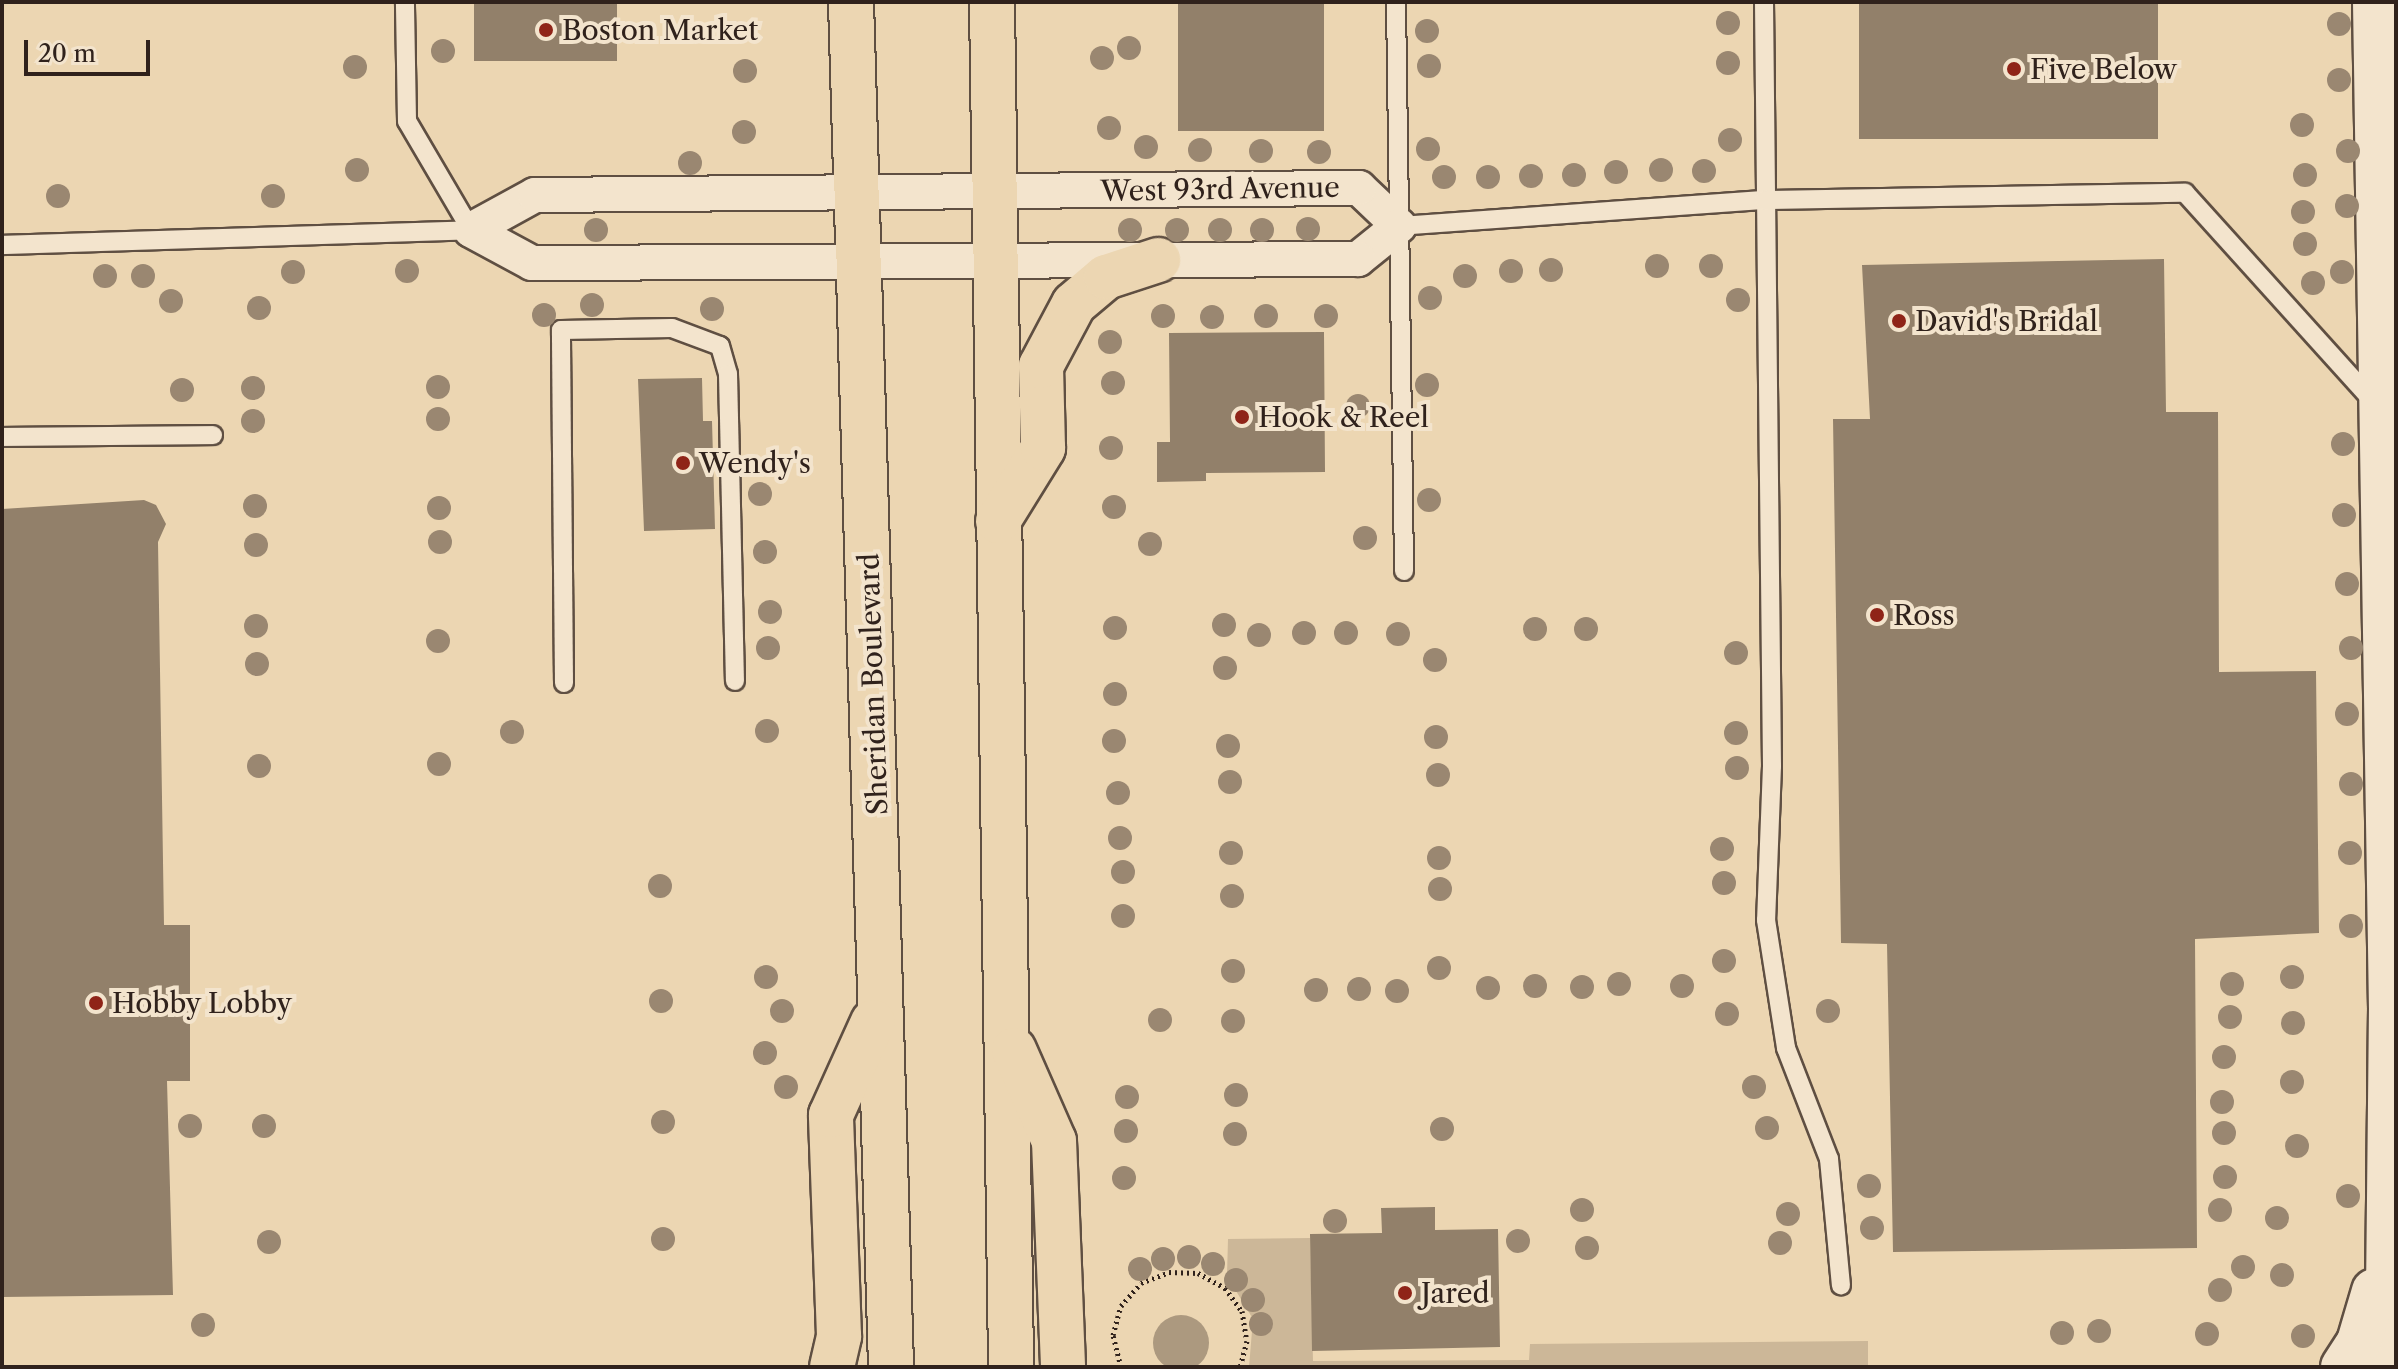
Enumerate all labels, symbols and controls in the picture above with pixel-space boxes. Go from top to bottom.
place label: Boston Market [562,13,758,47]
marker: Boston Market [537,21,555,39]
scale bar [28,24,154,74]
text: 20 m [38,39,96,68]
place label: Five Below [2030,52,2177,86]
marker: Five Below [2005,60,2023,78]
street label: West 93rd Avenue [1099,170,1341,208]
place label: David's Bridal [1915,304,2098,338]
marker: David's Bridal [1890,312,1908,330]
place label: Hook & Reel [1258,400,1429,434]
marker: Hook & Reel [1233,408,1251,426]
place label: Wendy's [699,446,811,480]
marker: Wendy's [674,454,692,472]
street label: Sheridan Boulevard [852,552,894,816]
place label: Ross [1893,598,1955,632]
marker: Ross [1868,606,1886,624]
place label: Hobby Lobby [112,986,293,1020]
marker: Hobby Lobby [87,994,105,1012]
place label: Jared [1421,1276,1489,1310]
marker: Jared [1396,1284,1414,1302]

